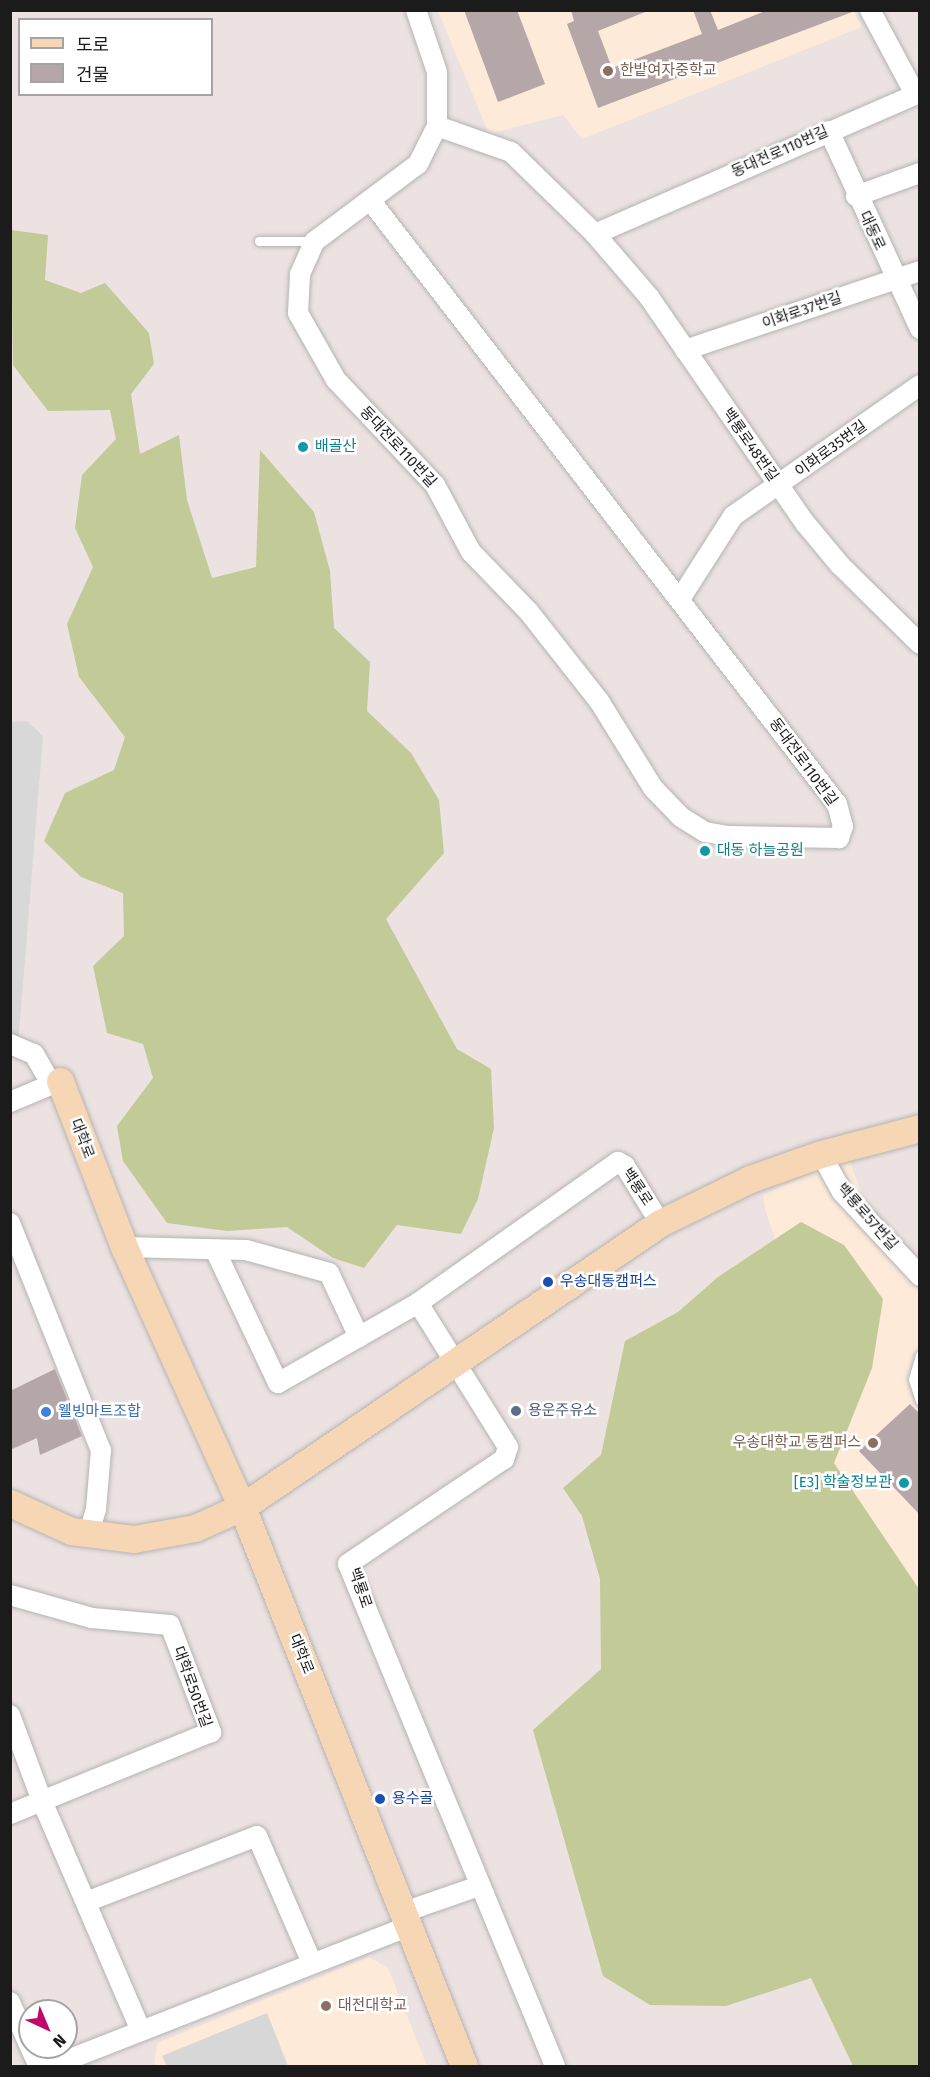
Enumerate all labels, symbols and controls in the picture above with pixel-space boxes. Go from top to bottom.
legend [18,18,213,96]
text: 도로 [76,34,109,56]
place label: 한밭여자중학교 [620,62,717,80]
text: 건물 [76,64,109,86]
marker: 한밭여자중학교 [601,64,615,78]
street label: 동대전로110번길 [729,123,831,181]
street label: 대동로 [855,208,889,254]
street label: 이화로37번길 [760,289,844,333]
street label: 동대전로110번길 [356,403,440,491]
street label: 백룡로48번길 [718,405,782,485]
street label: 이화로35번길 [792,417,870,481]
place label: 배골산 [315,438,356,456]
marker: 배골산 [296,440,310,454]
street label: 동대전로110번길 [765,715,841,809]
place label: 대동 하늘공원 [717,842,804,860]
marker: 대동 하늘공원 [698,844,712,858]
street label: 대학로 [66,1116,98,1162]
street label: 백룡로 [618,1165,656,1209]
street label: 백룡로57번길 [833,1180,901,1254]
place label: 우송대동캠퍼스 [560,1273,657,1291]
marker: 우송대동캠퍼스 [541,1275,555,1289]
place label: 용운주유소 [528,1402,597,1420]
place label: 웰빙마트조합 [58,1403,141,1421]
marker: 용운주유소 [509,1404,523,1418]
marker: 웰빙마트조합 [39,1405,53,1419]
place label: 우송대학교 동캠퍼스 [733,1434,861,1452]
marker: 우송대학교 동캠퍼스 [866,1436,880,1450]
place label: [E3] 학술정보관 [794,1474,892,1492]
marker: [E3] 학술정보관 [897,1476,911,1490]
street label: 백룡로 [345,1565,375,1611]
street label: 대학로 [285,1631,317,1677]
street label: 대학로50번길 [169,1644,215,1730]
place label: 용수골 [392,1790,433,1808]
marker: 용수골 [373,1792,387,1806]
place label: 대전대학교 [338,1997,407,2015]
north arrow [18,1999,78,2059]
marker: 대전대학교 [319,1999,333,2013]
text: N [49,2030,70,2051]

